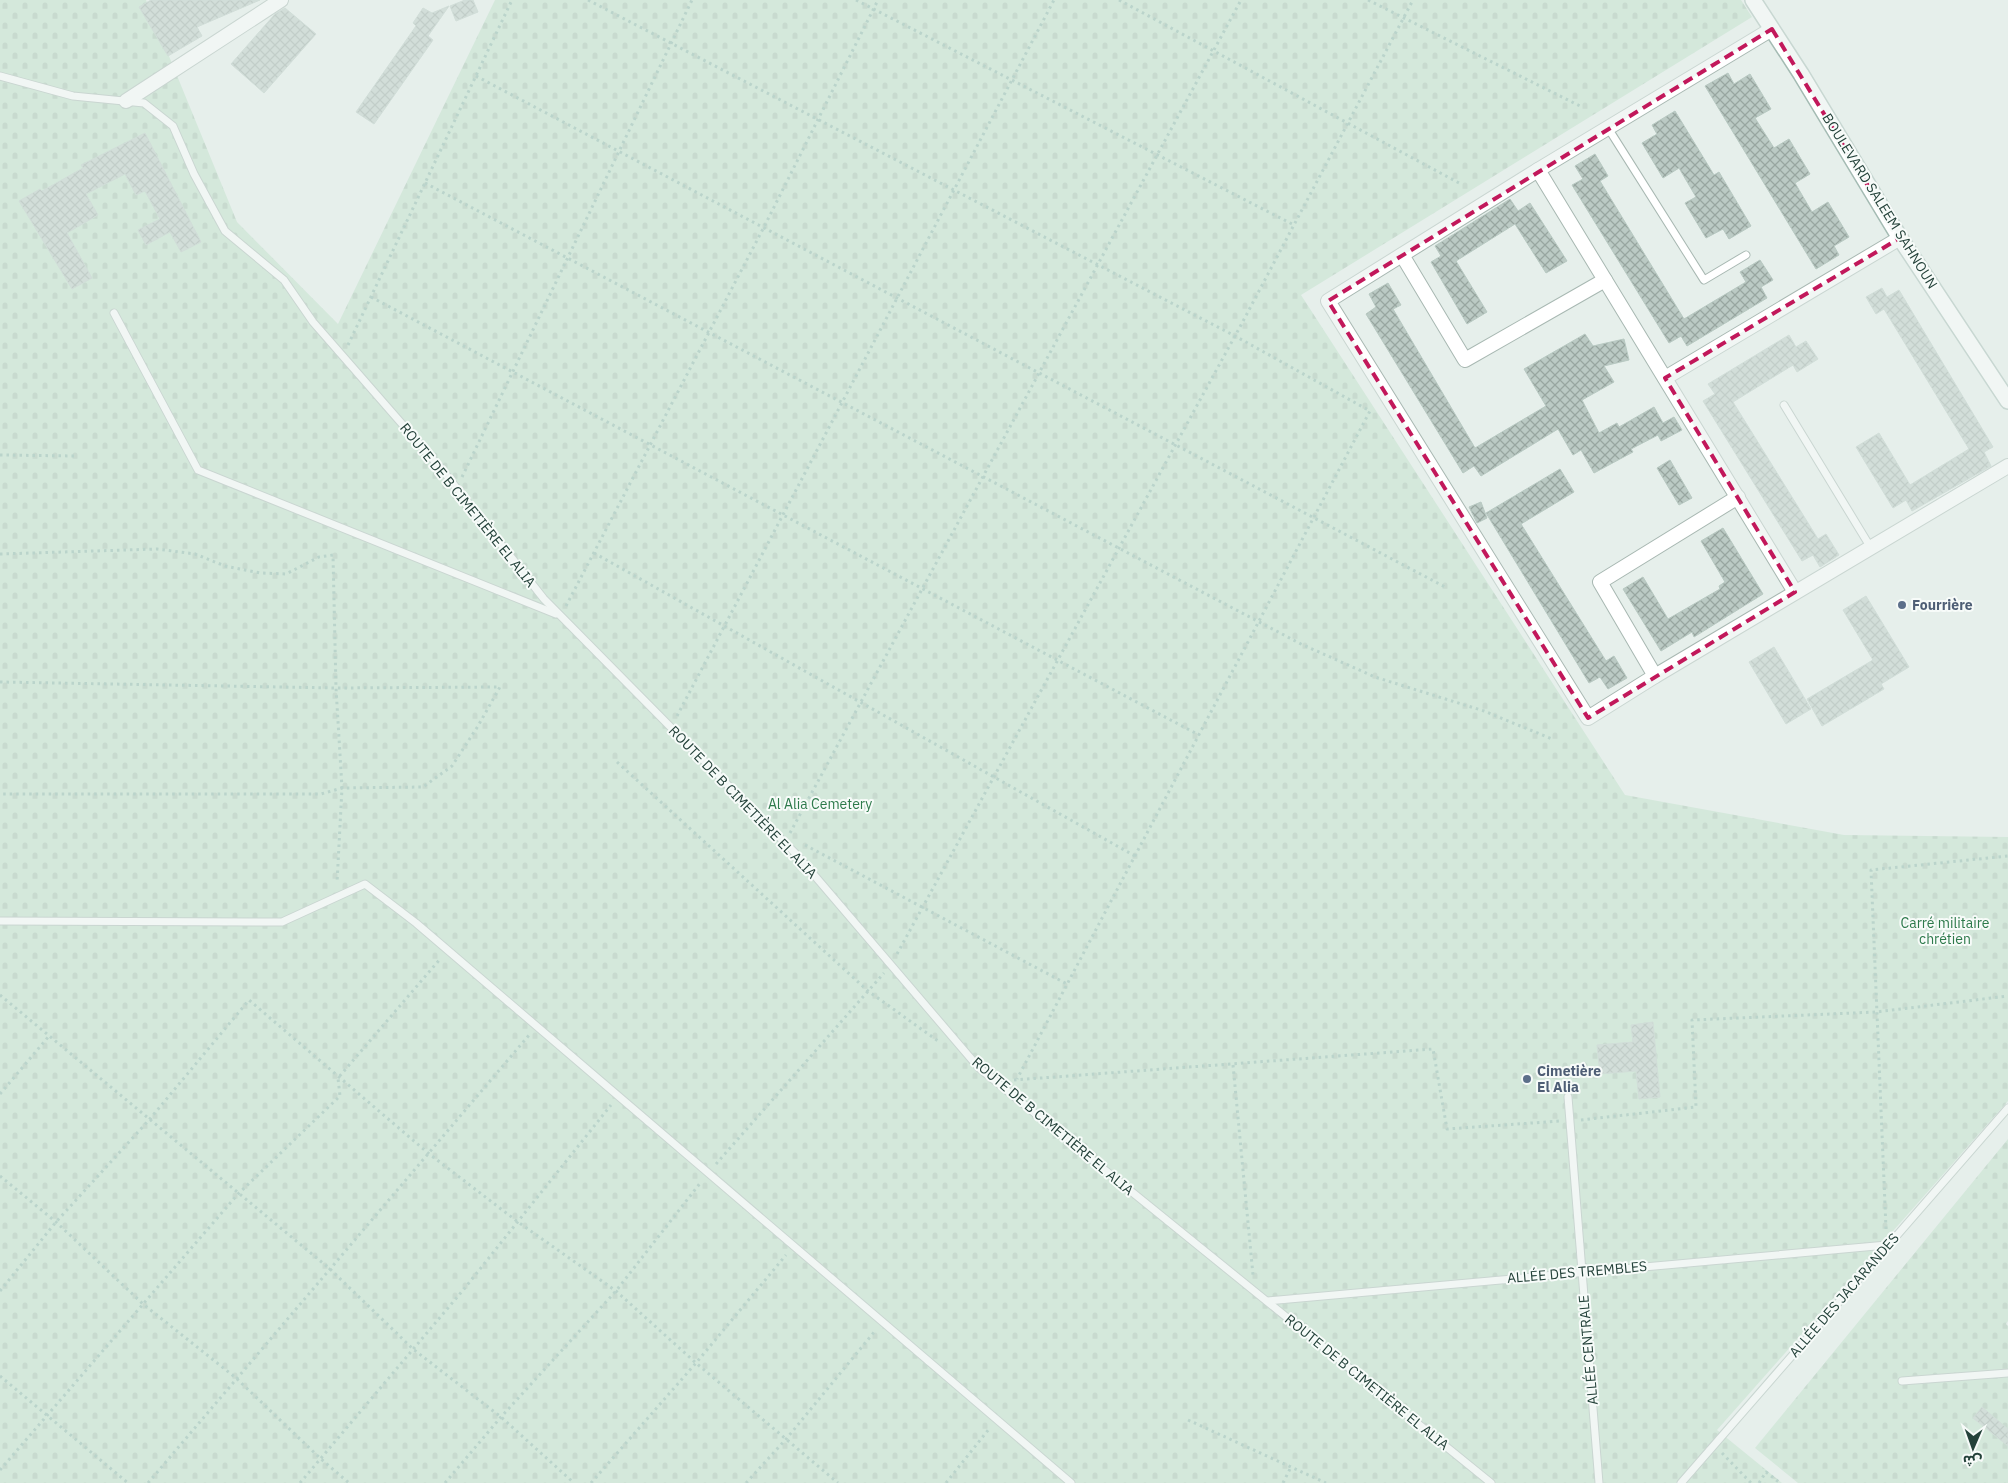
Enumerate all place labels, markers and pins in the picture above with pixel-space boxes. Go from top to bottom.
place label: Fourrière [1912,596,1973,614]
marker: Fourrière [1896,599,1908,611]
place label: Cimetière El Alia [1537,1062,1601,1096]
marker: Cimetière El Alia [1521,1073,1533,1085]

